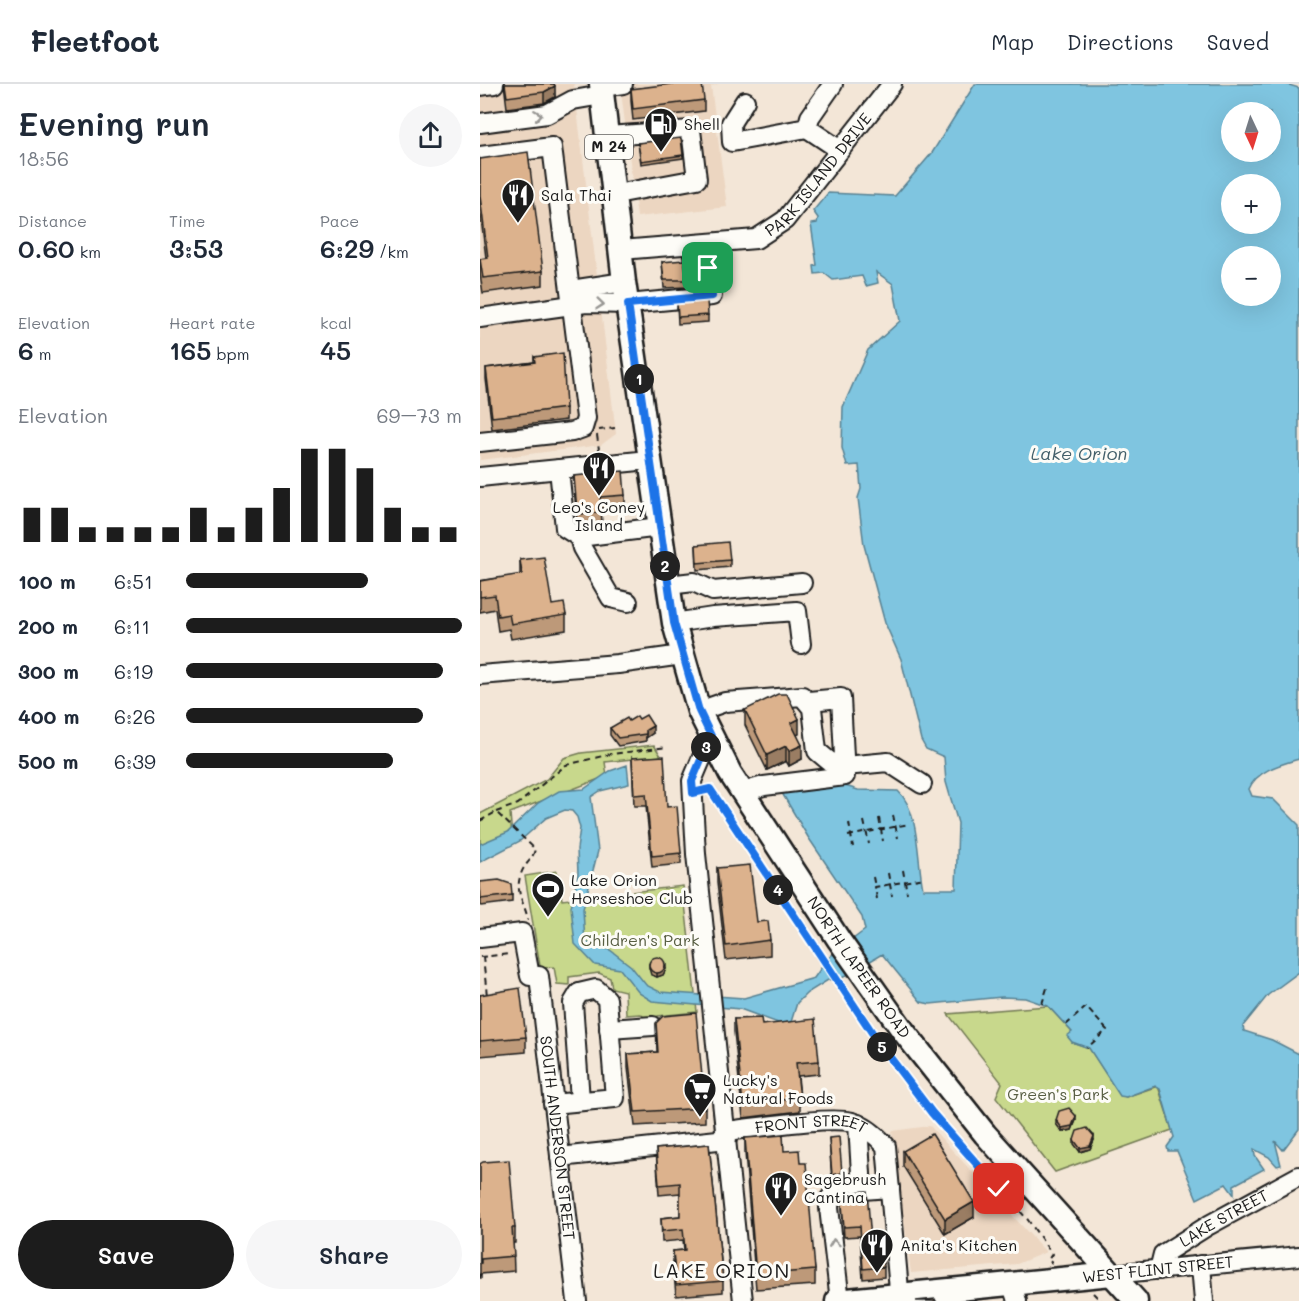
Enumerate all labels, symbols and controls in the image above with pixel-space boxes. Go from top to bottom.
text: Fleetfoot [30,23,160,59]
text: Map [991,28,1034,55]
text: Directions [1067,28,1174,55]
text: Saved [1207,28,1269,55]
text: Evening run [18,101,210,144]
north arrow [1221,102,1281,162]
map controls [1221,102,1281,306]
button: share [399,104,462,167]
fuel station icon: Shell [643,106,679,153]
street label: PARK ISLAND DRIVE [761,108,876,240]
one-way arrow [533,110,543,122]
place label: Shell [684,113,720,134]
road number: M 24 [585,135,633,159]
text: 18:56 [18,145,69,171]
button: + [1221,174,1281,234]
restaurant icon: Sala Thai [500,177,536,224]
place label: Sala Thai [541,184,612,205]
text: Distance [18,210,87,231]
text: Time [169,210,205,231]
text: Pace [320,210,359,231]
text: 0.60 [18,231,75,265]
text: 3:53 [169,231,223,265]
text: 6:29 [320,231,374,265]
text: km [75,241,101,262]
text: /km [374,241,409,262]
pin [682,242,733,293]
button: − [1221,246,1281,306]
icon: arrive [691,251,724,284]
one-way arrow [595,297,604,310]
text: Elevation [18,312,90,333]
text: Heart rate [169,312,255,333]
text: kcal [320,312,352,333]
text: 6 [18,333,34,367]
text: 165 [169,333,211,367]
text: 45 [320,333,351,367]
text: m [34,343,52,364]
text: bpm [211,343,249,364]
pin: 1 [624,364,654,394]
text: 1 [635,368,643,389]
text: Elevation [18,402,108,428]
text: 69–73 m [377,402,462,428]
water label: Lake Orion [1031,441,1127,465]
restaurant icon: Leo's Coney Island [581,450,617,497]
place label: Leo's Coney Island [553,496,645,535]
pin: 2 [650,551,680,581]
text: 2 [661,555,669,576]
text: 100 m [18,568,76,594]
text: 6:51 [114,568,153,594]
text: 200 m [18,613,78,639]
text: 6:11 [114,613,150,639]
text: 300 m [18,658,79,684]
text: 6:19 [114,658,153,684]
text: 400 m [18,703,79,729]
text: 6:26 [114,703,156,729]
pin: 3 [691,732,721,762]
text: 3 [701,736,711,757]
text: 500 m [18,748,78,774]
text: 6:39 [114,748,156,774]
place label: Lake Orion Horseshoe Club [571,869,693,908]
sports icon: Lake Orion Horseshoe Club [530,871,566,918]
pin: 4 [763,875,793,905]
text: 4 [773,879,783,900]
street label: NORTH LAPEER ROAD [803,892,916,1042]
park label: Children's Park [580,929,700,950]
pin: 5 [867,1032,897,1062]
street label: SOUTH ANDERSON STREET [536,1035,581,1241]
text: 5 [877,1036,887,1057]
place label: Lucky's Natural Foods [723,1069,834,1108]
supermarket icon: Lucky's Natural Foods [682,1071,718,1118]
park label: Green's Park [1007,1083,1109,1104]
street label: FRONT STREET [754,1109,872,1137]
pin [973,1163,1024,1214]
place label: Sagebrush Cantina [804,1168,886,1207]
restaurant icon: Sagebrush Cantina [763,1170,799,1217]
icon: check [982,1172,1015,1205]
street label: LAKE STREET [1175,1184,1271,1251]
button: Save [18,1220,234,1289]
button: Share [246,1220,462,1289]
restaurant icon: Anita's Kitchen [859,1227,895,1274]
place label: Anita's Kitchen [900,1234,1017,1255]
one-way arrow [828,1238,840,1247]
street label: WEST FLINT STREET [1081,1250,1235,1287]
district label: LAKE ORION [653,1257,791,1283]

